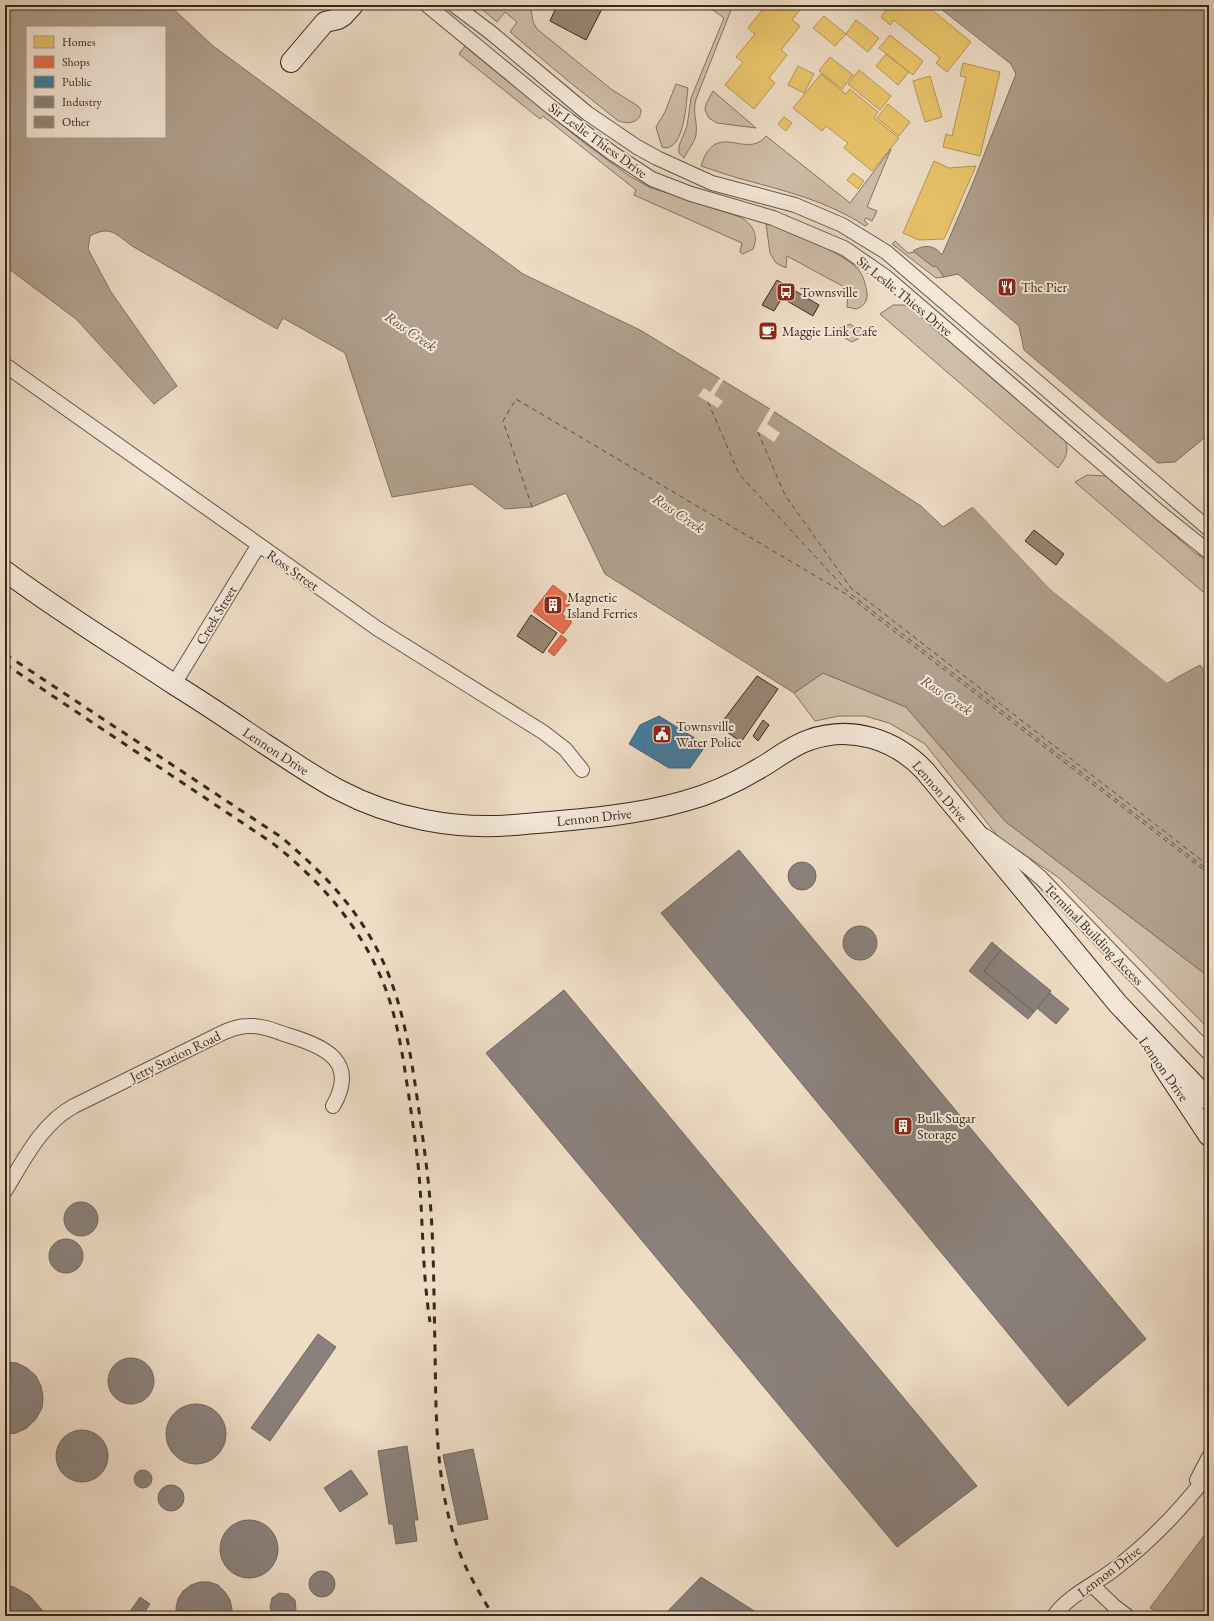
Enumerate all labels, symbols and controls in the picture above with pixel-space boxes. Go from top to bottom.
legend [26,26,166,138]
text: Homes [62,34,96,50]
text: Shops [62,54,90,70]
text: Public [62,74,92,90]
text: Industry [62,94,102,110]
street label: Sir Leslie Thiess Drive [545,98,651,182]
text: Other [62,114,90,130]
street label: Sir Leslie Thiess Drive [854,252,957,340]
restaurant icon: The Pier [996,276,1018,298]
place label: The Pier [1021,278,1067,296]
bus stop icon: Townsville [775,281,797,303]
place label: Townsville [800,283,858,301]
water label: Ross Creek [381,307,441,355]
cafe icon: Maggie Link Cafe [757,320,779,342]
place label: Maggie Link Cafe [782,322,878,340]
water label: Ross Creek [649,489,709,537]
street label: Ross Street [263,546,323,595]
street label: Creek Street [191,582,241,648]
place label: Magnetic Island Ferries [567,588,638,622]
building icon: Magnetic Island Ferries [542,594,564,616]
water label: Ross Creek [917,671,977,719]
place label: Townsville Water Police [676,717,742,751]
street label: Lennon Drive [239,723,313,779]
public building icon: Townsville Water Police [651,723,673,745]
street label: Lennon Drive [908,757,972,826]
street label: Lennon Drive [556,804,633,830]
street label: Terminal Building Access [1040,879,1148,989]
street label: Jetty Station Road [126,1026,224,1086]
street label: Lennon Drive [1135,1033,1193,1106]
place label: Bulk Sugar Storage [917,1109,976,1143]
building icon: Bulk Sugar Storage [892,1115,914,1137]
street label: Lennon Drive [1073,1541,1145,1601]

